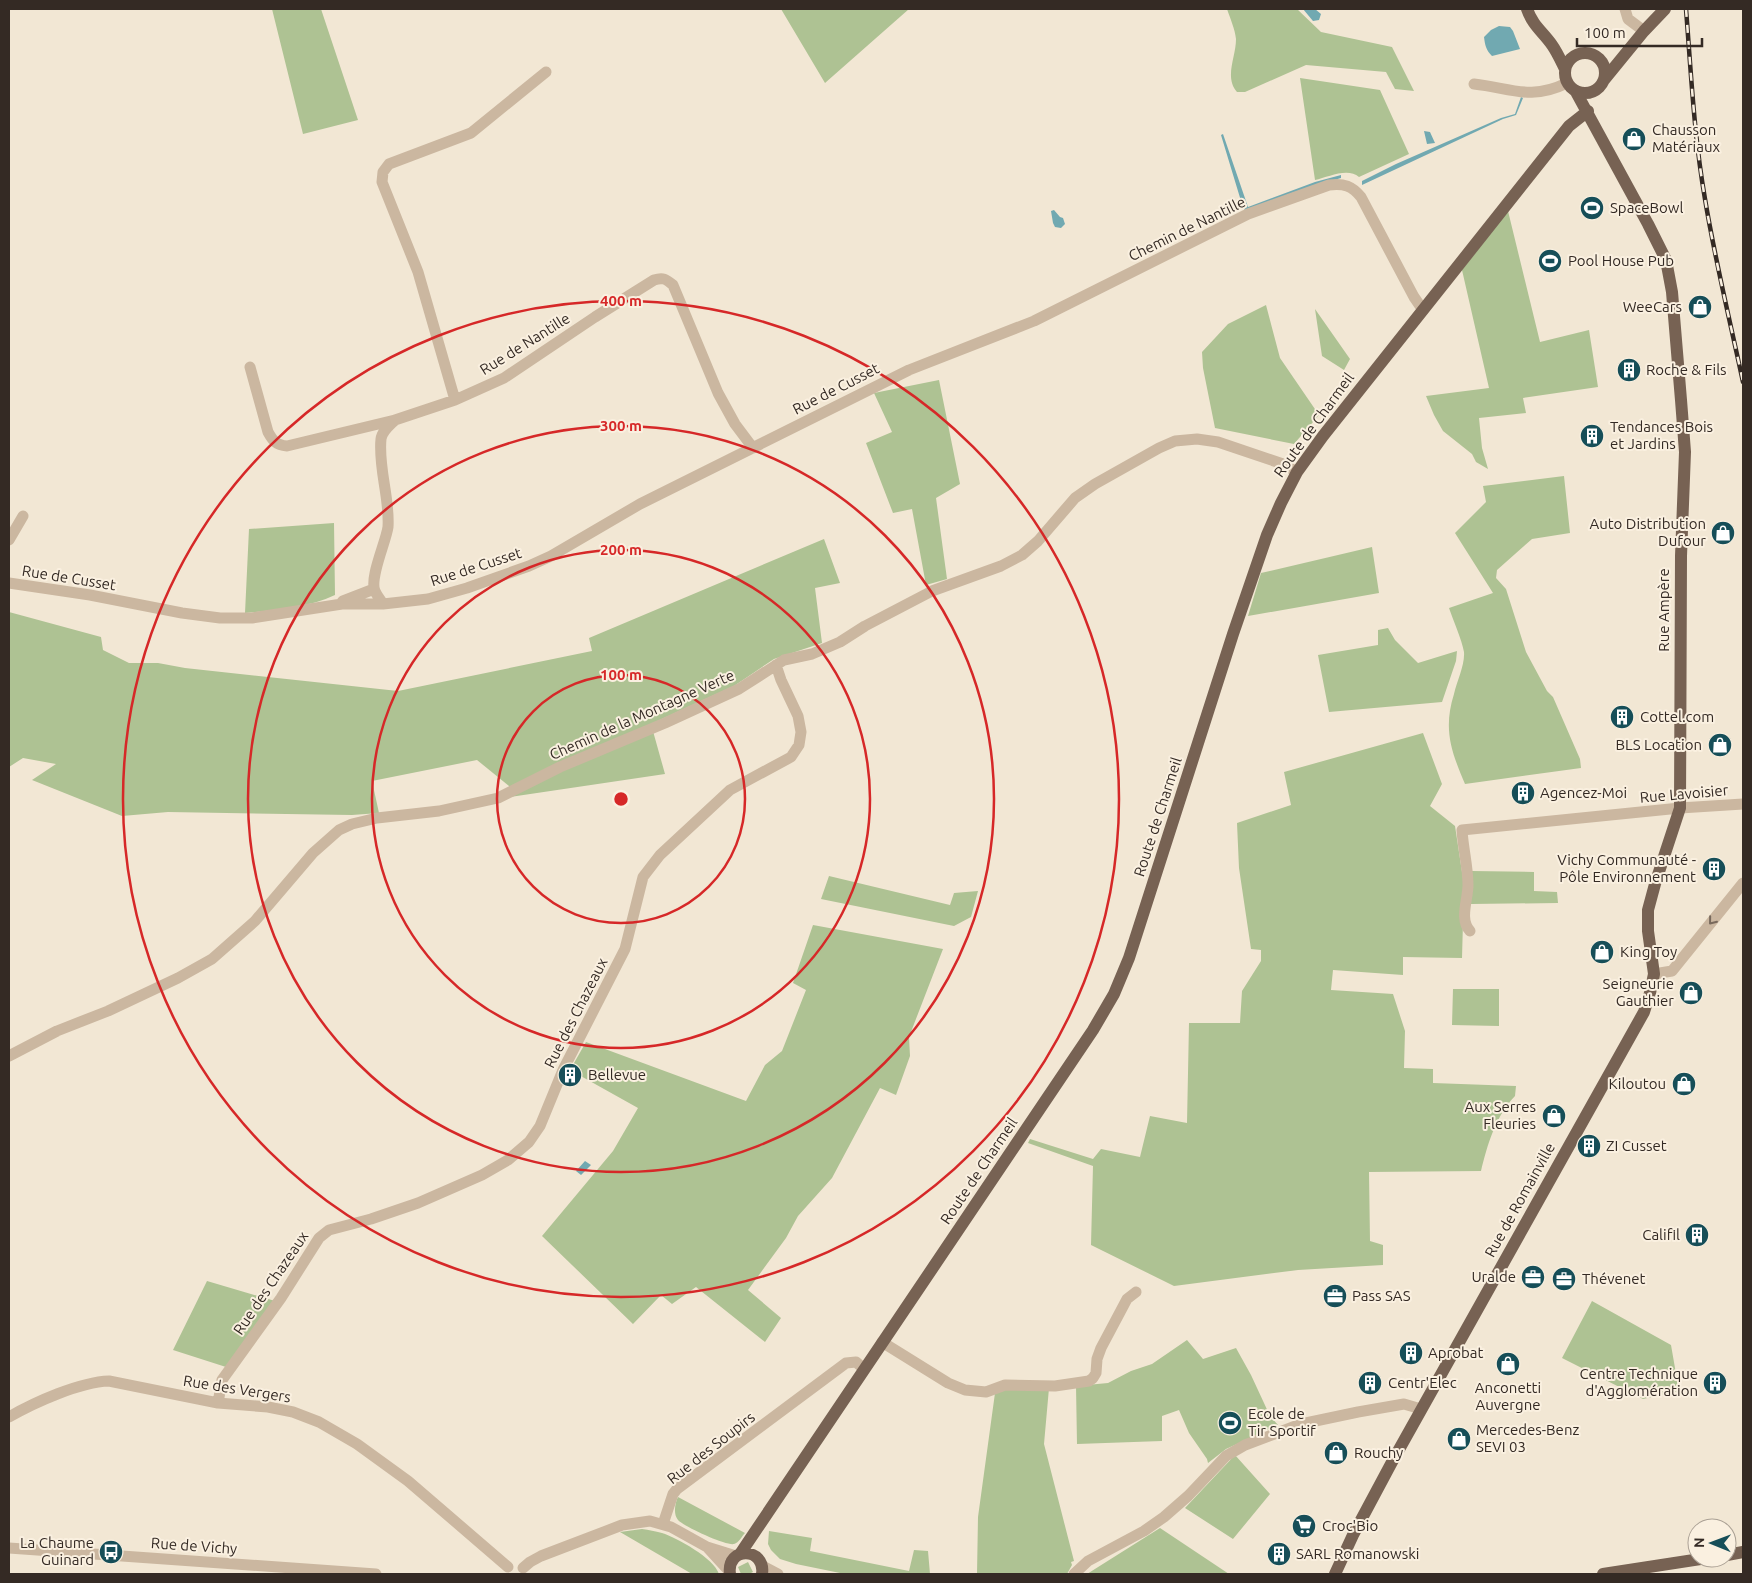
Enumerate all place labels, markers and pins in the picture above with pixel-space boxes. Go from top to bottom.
place label: Chausson Matériaux [1652,121,1720,155]
shop icon: Chausson Matériaux [1621,126,1647,152]
sports icon: SpaceBowl [1579,195,1605,221]
place label: SpaceBowl [1610,199,1683,216]
sports icon: Pool House Pub [1537,248,1563,274]
place label: Pool House Pub [1568,252,1674,269]
shop icon: WeeCars [1687,294,1713,320]
place label: WeeCars [1623,298,1682,315]
building icon: Roche & Fils [1616,357,1642,383]
place label: Roche & Fils [1646,361,1727,378]
place label: Tendances Bois et Jardins [1610,418,1713,452]
building icon: Tendances Bois et Jardins [1579,423,1605,449]
place label: Auto Distribution Dufour [1589,515,1706,549]
shop icon: Auto Distribution Dufour [1710,520,1736,546]
building icon: Cottel.com [1609,704,1635,730]
place label: Cottel.com [1640,708,1714,725]
shop icon: BLS Location [1707,732,1733,758]
place label: BLS Location [1615,736,1702,753]
building icon: Agencez-Moi [1510,780,1536,806]
place label: Agencez-Moi [1540,784,1627,801]
centre of rings [612,790,630,808]
place label: Vichy Communauté - Pôle Environnement [1557,851,1696,885]
building icon: Vichy Communauté - Pôle Environnement [1701,856,1727,882]
shop icon: King Toy [1589,939,1615,965]
place label: King Toy [1620,943,1677,960]
place label: Seigneurie Gauthier [1603,975,1674,1009]
shop icon: Seigneurie Gauthier [1678,980,1704,1006]
building icon: Bellevue [557,1062,583,1088]
place label: Bellevue [588,1066,646,1083]
shop icon: Kiloutou [1671,1071,1697,1097]
place label: Kiloutou [1608,1075,1666,1092]
place label: Aux Serres Fleuries [1464,1098,1536,1132]
shop icon: Aux Serres Fleuries [1541,1103,1567,1129]
building icon: ZI Cusset [1576,1133,1602,1159]
place label: ZI Cusset [1606,1137,1667,1154]
building icon: Califil [1684,1222,1710,1248]
place label: Califil [1642,1226,1680,1243]
office icon: Uralde [1520,1264,1546,1290]
office icon: Thévenet [1551,1266,1577,1292]
place label: Uralde [1471,1268,1516,1285]
place label: Thévenet [1582,1270,1646,1287]
office icon: Pass SAS [1322,1283,1348,1309]
place label: Pass SAS [1352,1287,1411,1304]
building icon: Aprobat [1398,1340,1424,1366]
place label: Aprobat [1428,1344,1483,1361]
shop icon: Anconetti Auvergne [1495,1351,1521,1377]
place label: Centre Technique d'Agglomération [1579,1365,1698,1399]
building icon: Centr'Elec [1357,1370,1383,1396]
building icon: Centre Technique d'Agglomération [1702,1370,1728,1396]
place label: Centr'Elec [1388,1374,1457,1391]
place label: Anconetti Auvergne [1475,1379,1541,1413]
place label: Ecole de Tir Sportif [1248,1405,1316,1439]
sports icon: Ecole de Tir Sportif [1217,1410,1243,1436]
place label: Mercedes-Benz SEVI 03 [1476,1421,1579,1455]
shop icon: Mercedes-Benz SEVI 03 [1446,1426,1472,1452]
shop icon: Rouchy [1323,1440,1349,1466]
place label: Rouchy [1354,1444,1403,1461]
supermarket icon: Croc'Bio [1291,1513,1317,1539]
place label: Croc'Bio [1322,1517,1378,1534]
place label: La Chaume Guinard [20,1534,94,1568]
bus stop icon: La Chaume Guinard [98,1539,124,1565]
building icon: SARL Romanowski [1266,1541,1292,1567]
place label: SARL Romanowski [1296,1545,1419,1562]

